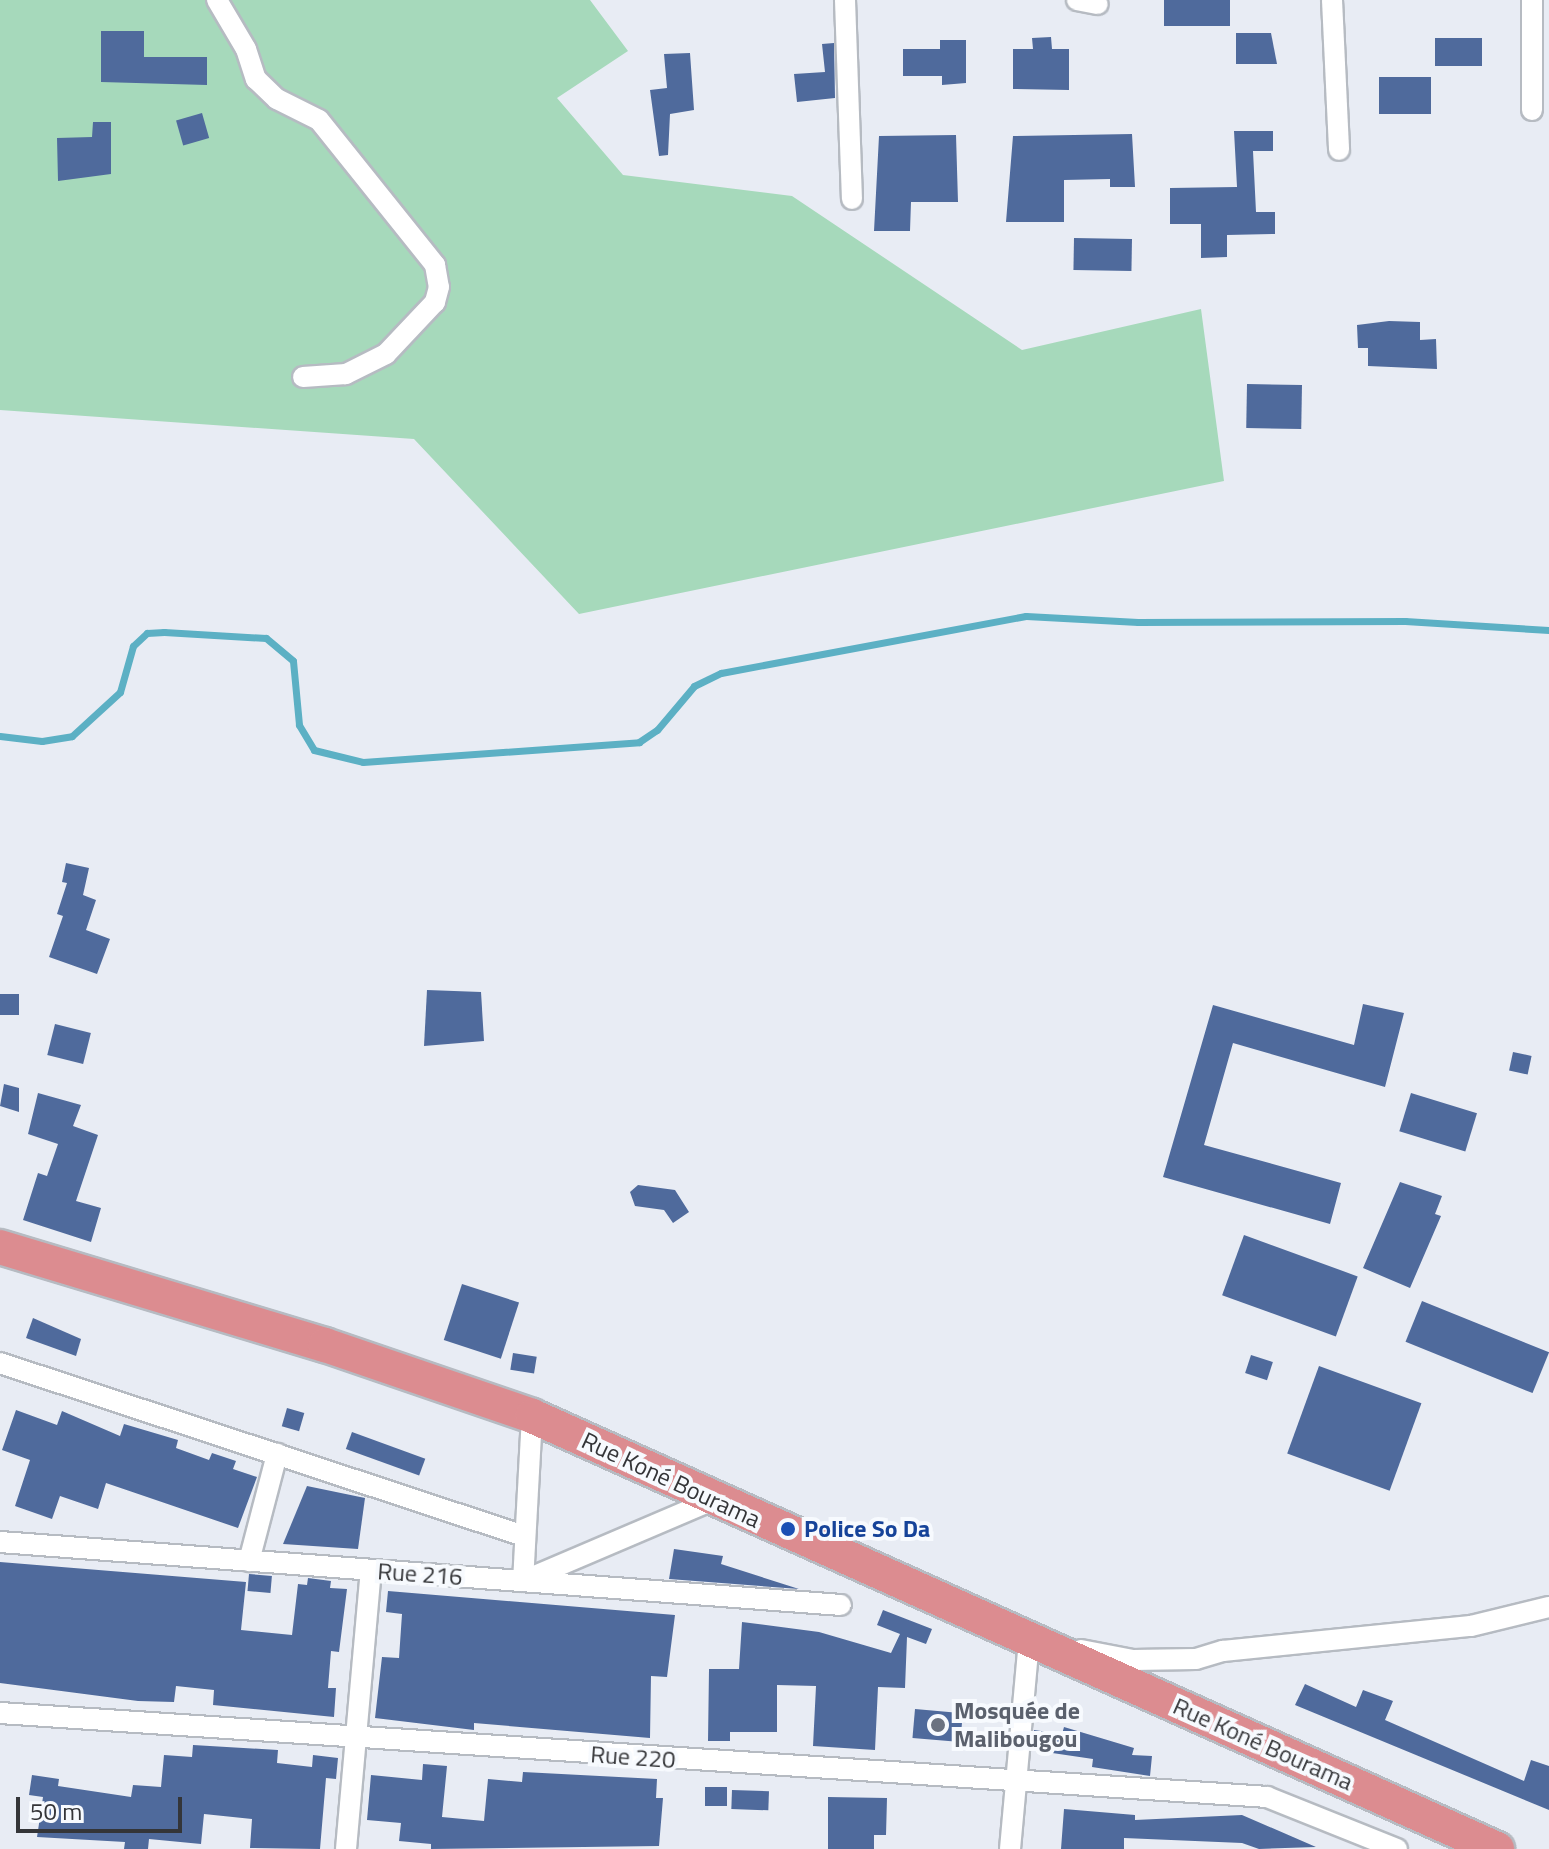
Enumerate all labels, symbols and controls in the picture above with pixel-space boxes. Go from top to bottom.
street label: Rue Koné Bourama [577,1426,765,1534]
place label: Police So Da [804,1515,930,1543]
marker: Police So Da [779,1520,797,1538]
street label: Rue 216 [377,1557,463,1591]
street label: Rue Koné Bourama [1169,1691,1357,1797]
place label: Mosquée de Malibougou [954,1697,1080,1753]
marker: Mosquée de Malibougou [929,1716,947,1734]
street label: Rue 220 [590,1740,676,1774]
scale bar [20,1781,186,1831]
text: 50 m [30,1793,82,1829]

